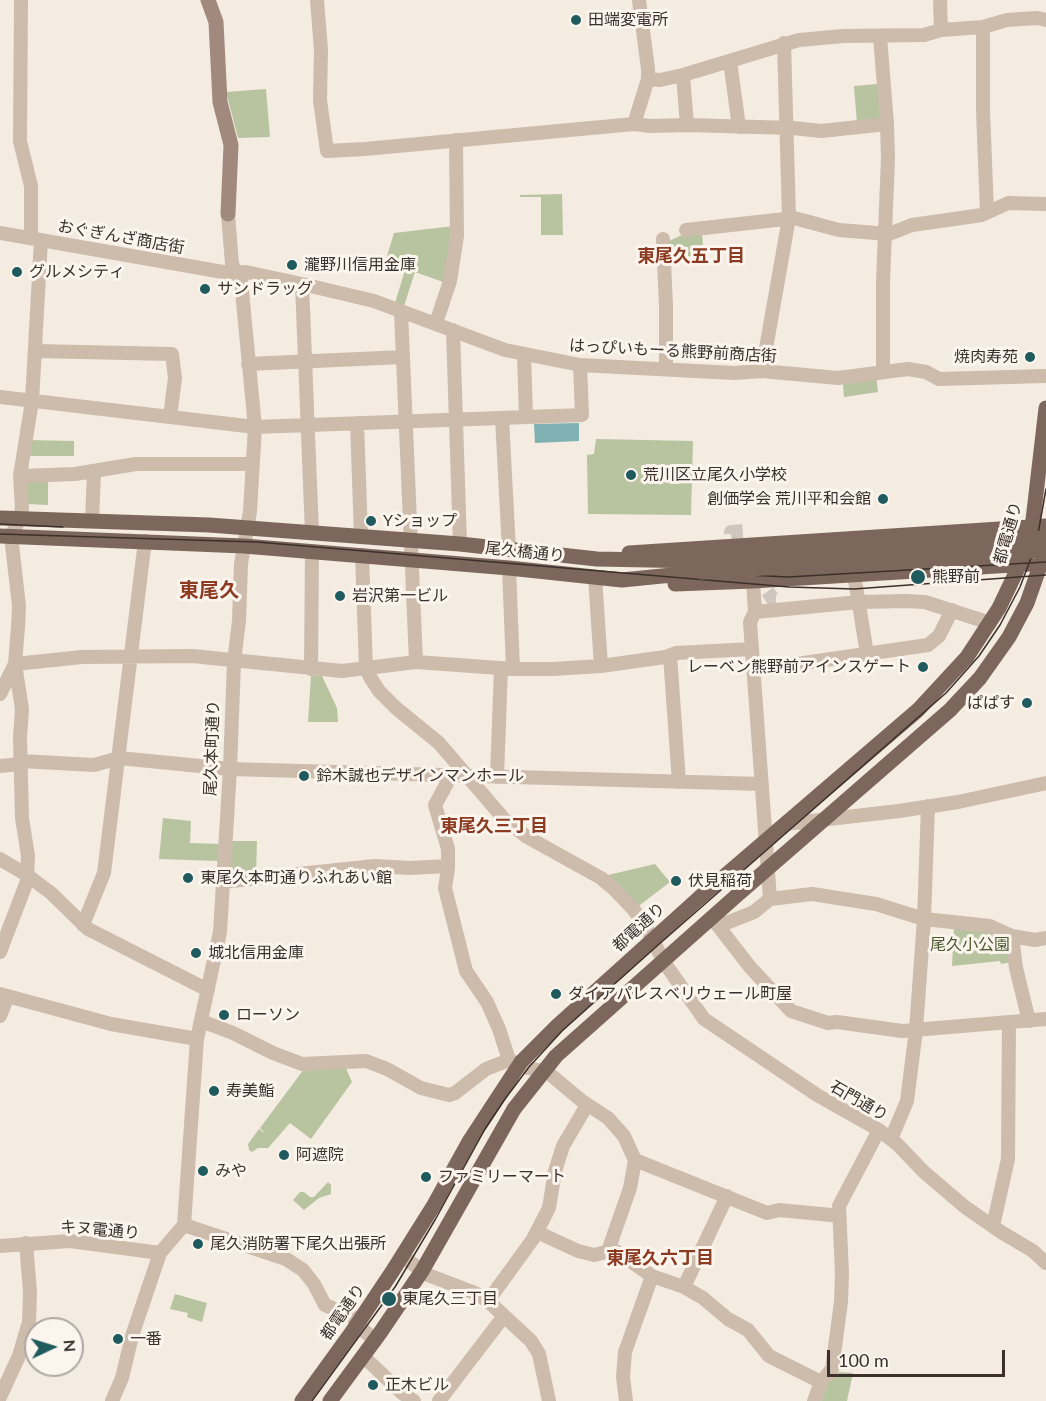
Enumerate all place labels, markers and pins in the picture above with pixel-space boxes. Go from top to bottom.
place label: 田端変電所 [588,10,668,30]
marker: 田端変電所 [569,13,583,27]
place label: 瀧野川信用金庫 [304,255,416,275]
marker: 瀧野川信用金庫 [285,258,299,272]
place label: グルメシティ [29,262,125,282]
marker: グルメシティ [10,265,24,279]
place label: サンドラッグ [217,279,313,299]
marker: サンドラッグ [198,282,212,296]
place label: 焼肉寿苑 [954,347,1018,367]
marker: 焼肉寿苑 [1023,350,1037,364]
place label: 荒川区立尾久小学校 [643,465,787,485]
marker: 荒川区立尾久小学校 [624,468,638,482]
place label: 創価学会 荒川平和会館 [707,489,871,509]
marker: 創価学会 荒川平和会館 [876,492,890,506]
place label: Yショップ [383,511,457,531]
marker: Yショップ [364,514,378,528]
place label: 熊野前 [932,567,980,587]
marker: 熊野前 [909,568,927,586]
place label: 岩沢第一ビル [352,586,448,606]
marker: 岩沢第一ビル [333,589,347,603]
place label: レーベン熊野前アインスゲート [687,657,911,677]
marker: レーベン熊野前アインスゲート [916,660,930,674]
place label: ぱぱす [967,693,1015,713]
marker: ぱぱす [1020,696,1034,710]
place label: 鈴木誠也デザインマンホール [316,766,524,786]
marker: 鈴木誠也デザインマンホール [297,769,311,783]
place label: 東尾久本町通りふれあい館 [200,868,392,888]
marker: 東尾久本町通りふれあい館 [181,871,195,885]
place label: 伏見稲荷 [688,871,752,891]
marker: 伏見稲荷 [669,874,683,888]
place label: 城北信用金庫 [208,943,304,963]
marker: 城北信用金庫 [189,946,203,960]
place label: ダイアパレスベリウェール町屋 [568,984,792,1004]
marker: ダイアパレスベリウェール町屋 [549,987,563,1001]
place label: ローソン [236,1005,300,1025]
marker: ローソン [217,1008,231,1022]
place label: 寿美鮨 [226,1081,274,1101]
marker: 寿美鮨 [207,1084,221,1098]
place label: 阿遮院 [296,1145,344,1165]
marker: 阿遮院 [277,1148,291,1162]
place label: みや [215,1161,247,1181]
marker: みや [196,1164,210,1178]
place label: ファミリーマート [438,1167,566,1187]
marker: ファミリーマート [419,1170,433,1184]
place label: 尾久消防署下尾久出張所 [210,1234,386,1254]
marker: 尾久消防署下尾久出張所 [191,1237,205,1251]
place label: 東尾久三丁目 [402,1289,498,1309]
marker: 東尾久三丁目 [380,1290,398,1308]
place label: 一番 [130,1329,162,1349]
marker: 一番 [111,1332,125,1346]
place label: 正木ビル [385,1375,449,1395]
marker: 正木ビル [366,1378,380,1392]

